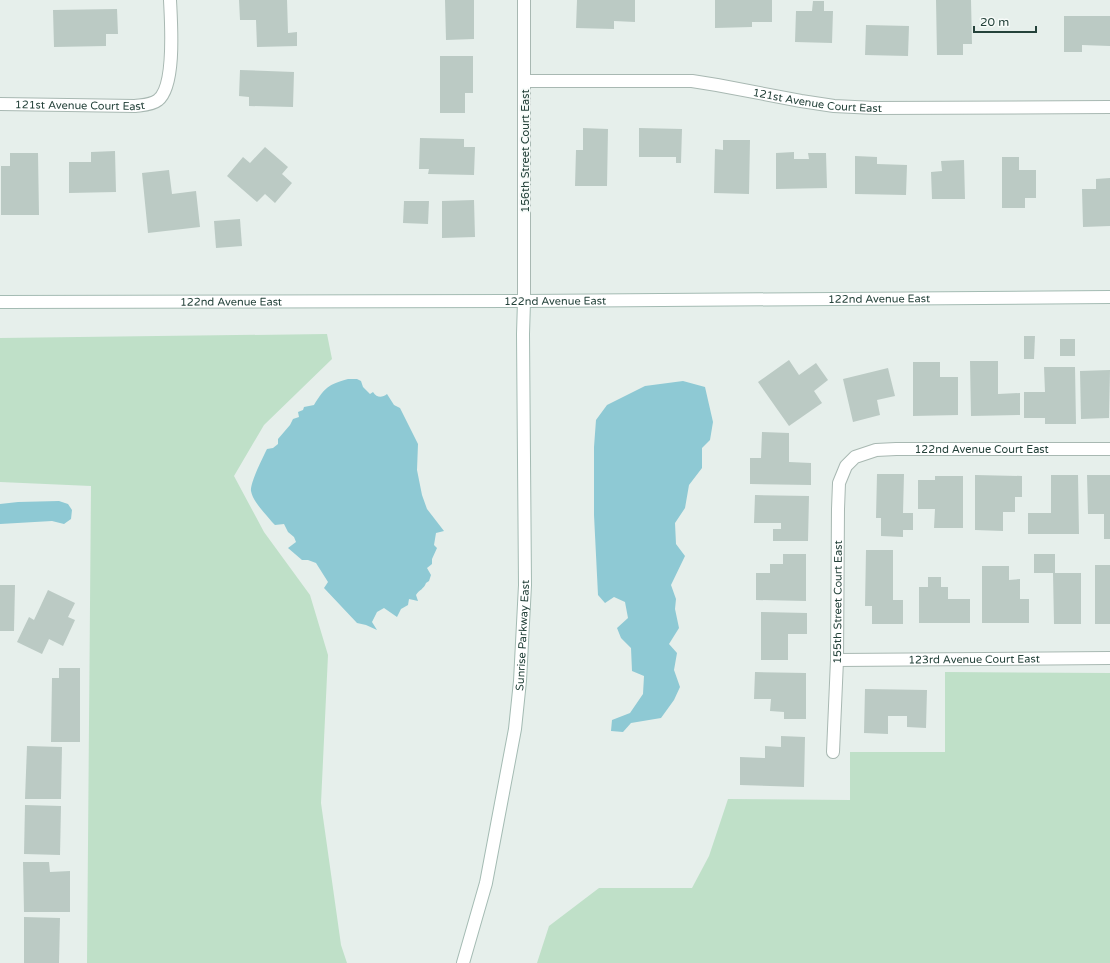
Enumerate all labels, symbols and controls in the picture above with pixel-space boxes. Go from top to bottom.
scale bar [974,8,1036,34]
text: 20 m [980,15,1009,29]
street label: 121st Avenue Court East [752,85,882,115]
street label: 156th Street Court East [519,89,532,213]
street label: 121st Avenue Court East [15,98,146,113]
street label: 122nd Avenue East [828,292,930,305]
street label: 122nd Avenue East [504,294,606,308]
street label: 122nd Avenue East [180,295,282,308]
street label: 122nd Avenue Court East [914,443,1049,456]
street label: 155th Street Court East [830,540,844,664]
street label: Sunrise Parkway East [513,580,532,691]
street label: 123rd Avenue Court East [908,652,1040,666]

